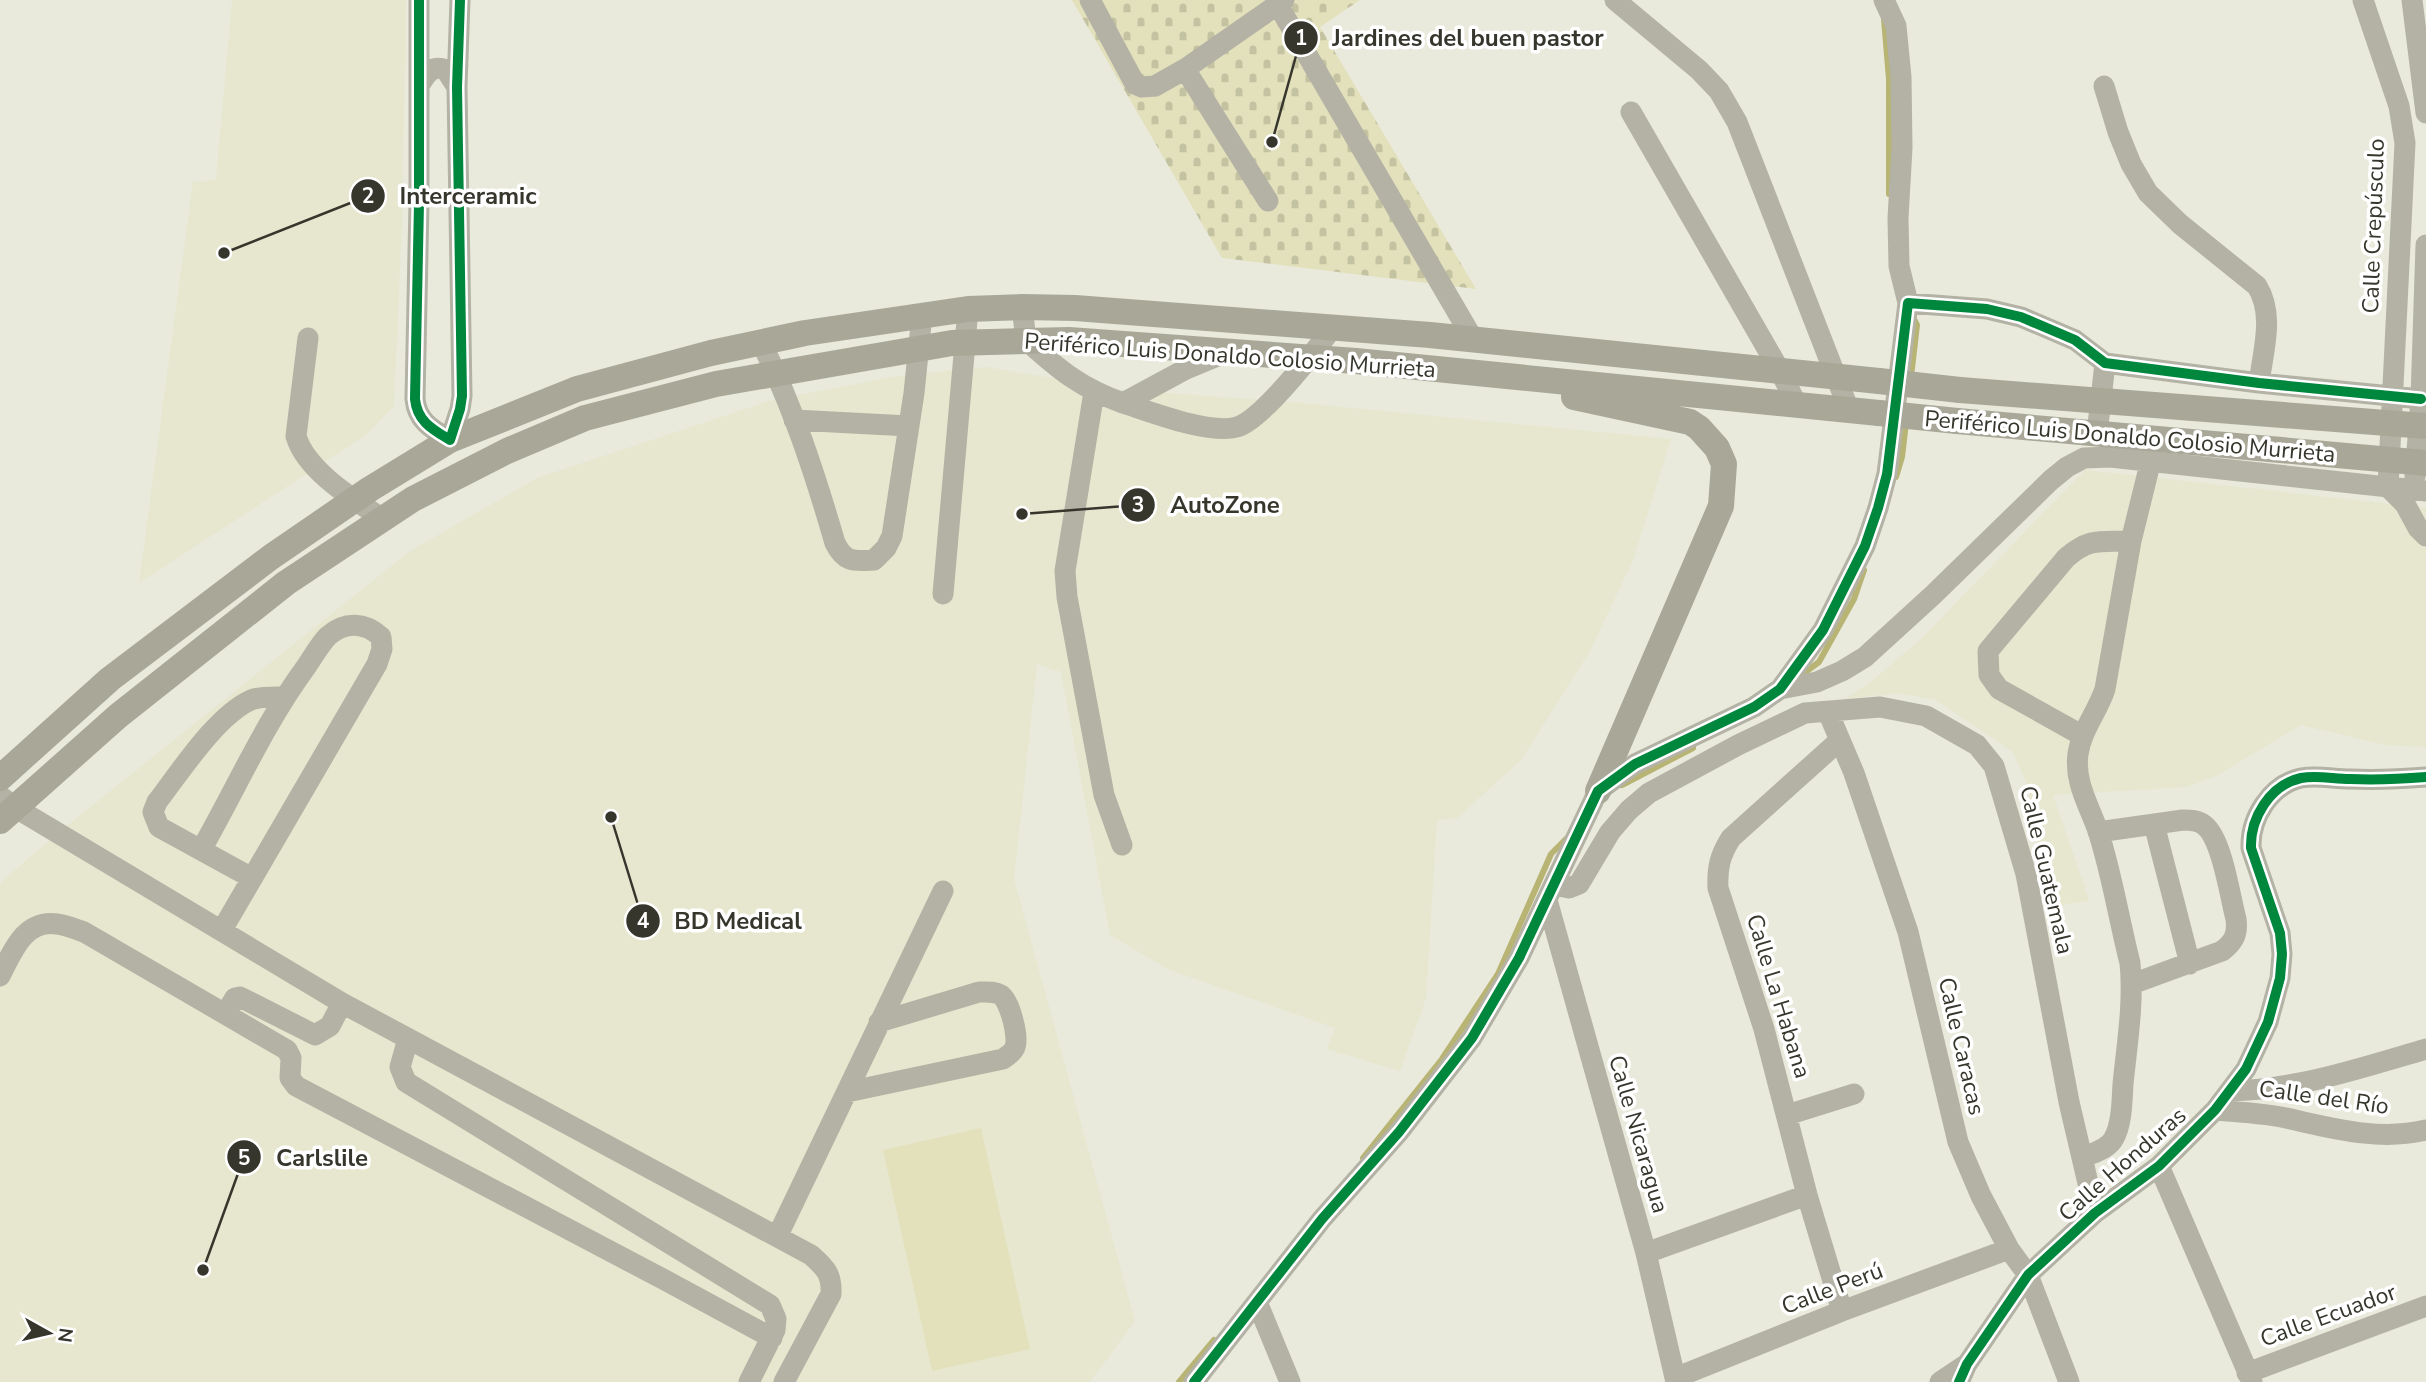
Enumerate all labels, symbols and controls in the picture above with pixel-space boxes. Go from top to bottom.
callout: Jardines del buen pastor [1283,16,1618,61]
text: Jardines del buen pastor [1331,22,1604,54]
text: 1 [1295,24,1307,52]
street label: Calle Crepúsculo [2355,138,2392,314]
callout: Interceramic [350,173,550,218]
text: Interceramic [399,180,537,212]
text: 2 [362,182,374,210]
street label: Periférico Luis Donaldo Colosio Murrieta [1023,326,1437,385]
street label: Periférico Luis Donaldo Colosio Murrieta [1923,403,2337,470]
callout: AutoZone [1121,482,1294,527]
text: AutoZone [1170,489,1280,521]
text: 3 [1132,491,1144,519]
street label: Calle Guatemala [2012,783,2081,957]
callout: BD Medical [625,898,816,943]
text: BD Medical [674,905,802,937]
text: 4 [637,907,650,935]
street label: Calle La Habana [1739,910,1818,1082]
street label: Calle Caracas [1931,974,1992,1118]
street label: Calle Nicaragua [1601,1052,1676,1217]
street label: Calle del Río [2257,1073,2391,1122]
street label: Calle Honduras [2052,1100,2193,1229]
callout: Carlslile [227,1135,382,1180]
text: Carlslile [276,1142,368,1174]
text: 5 [238,1144,250,1172]
street label: Calle Perú [1777,1255,1887,1322]
street label: Calle Ecuador [2256,1276,2401,1354]
north arrow [14,1298,84,1368]
text: N [51,1326,79,1344]

